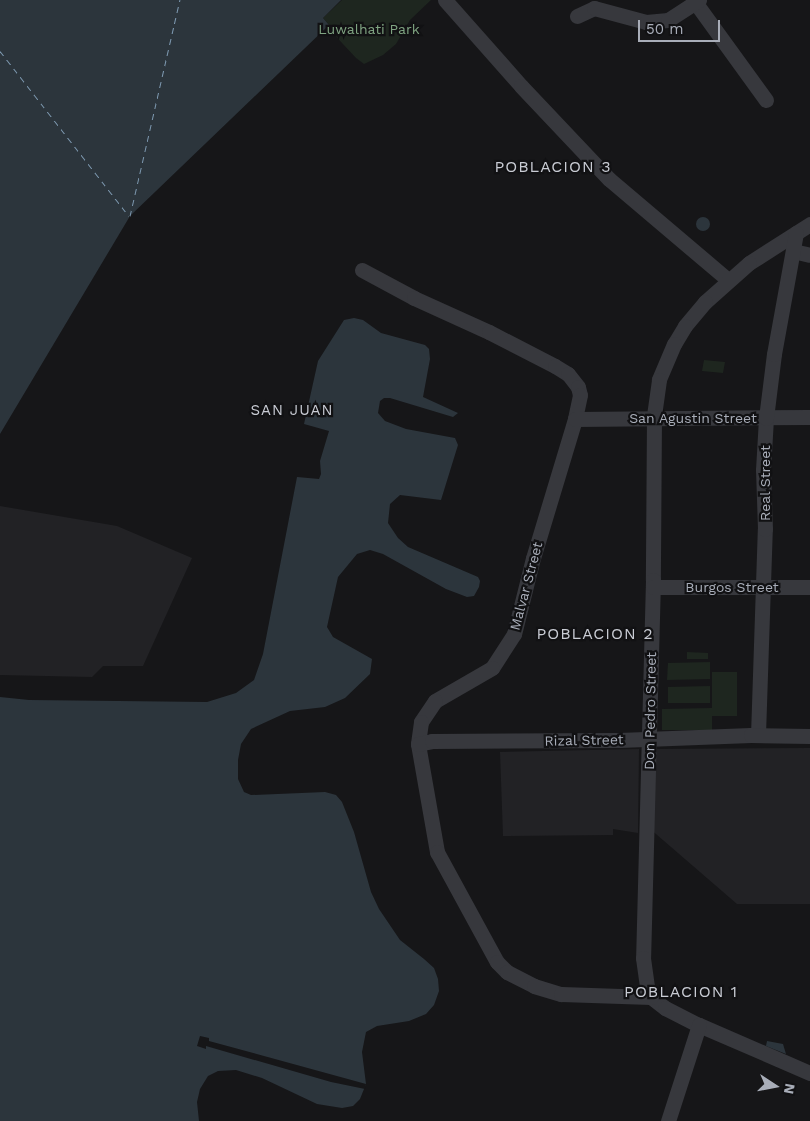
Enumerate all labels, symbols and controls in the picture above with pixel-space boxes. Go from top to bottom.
scale bar [640,10,722,42]
text: 50 m [646,20,683,38]
park label: Luwalhati Park [318,21,420,37]
district label: POBLACION 3 [493,157,613,177]
district label: SAN JUAN [249,402,335,420]
street label: San Agustin Street [629,410,757,426]
street label: Real Street [757,445,773,521]
street label: Malvar Street [506,540,546,632]
street label: Burgos Street [685,579,779,595]
district label: POBLACION 2 [535,624,655,644]
street label: Don Pedro Street [641,652,659,770]
street label: Rizal Street [544,731,624,749]
district label: POBLACION 1 [623,982,739,1002]
north arrow [750,1061,800,1111]
text: N [781,1082,799,1095]

